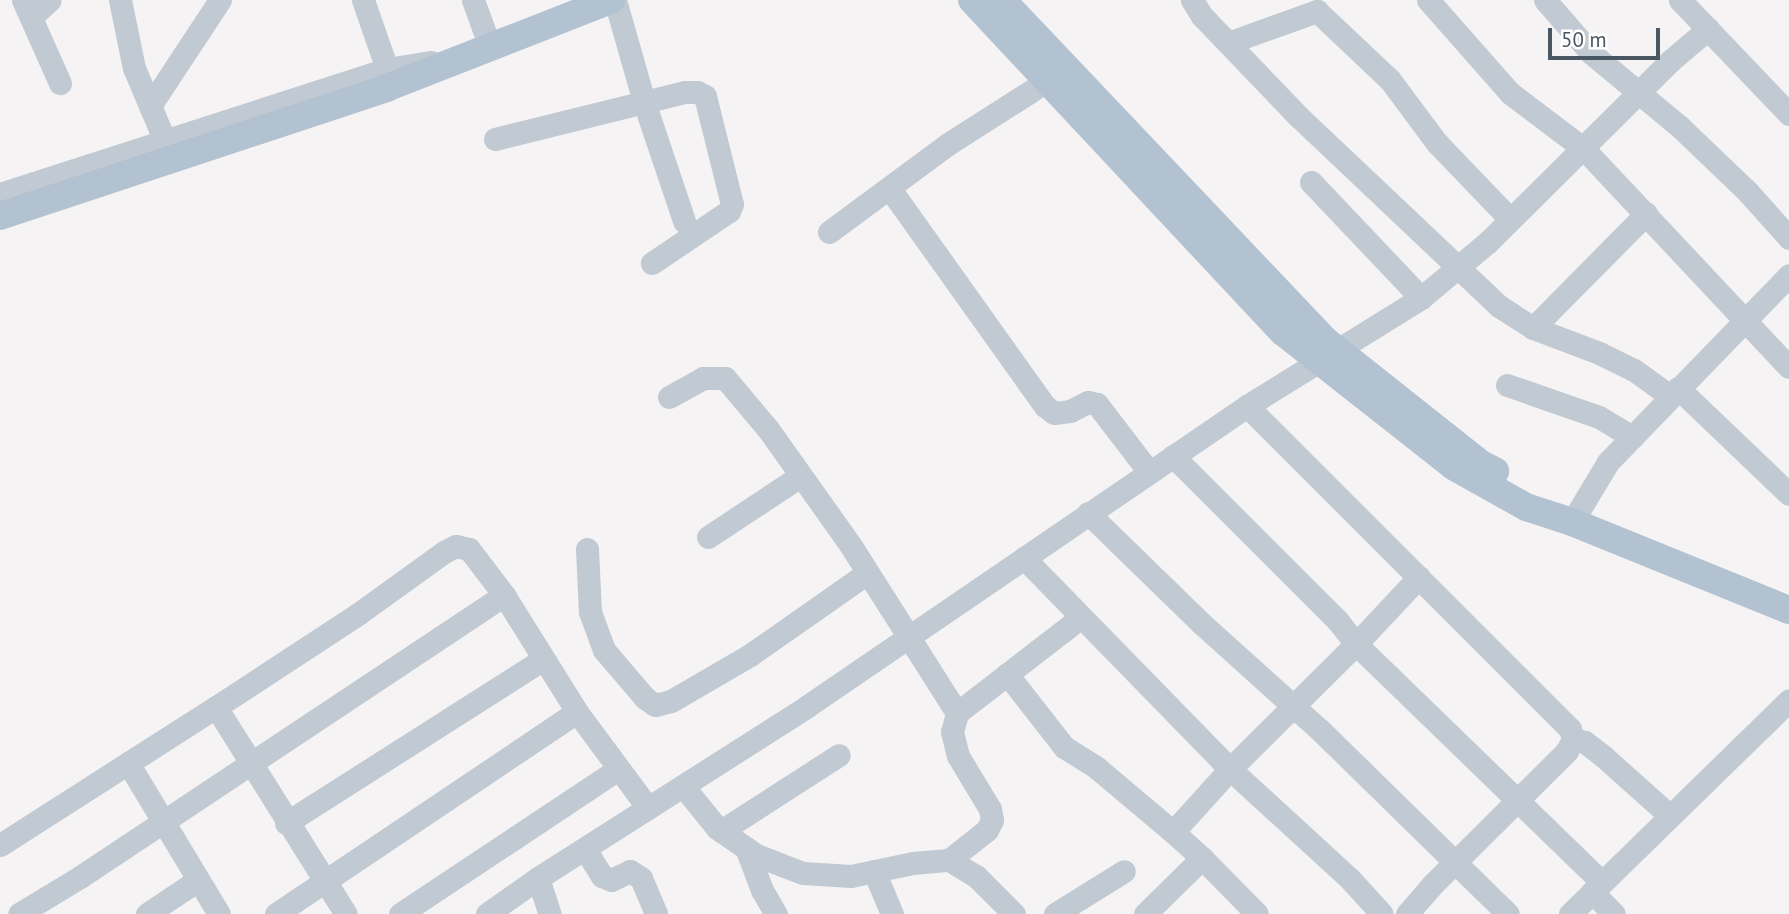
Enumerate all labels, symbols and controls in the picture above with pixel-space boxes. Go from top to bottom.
scale bar [1551,14,1663,58]
text: 50 m [1561,26,1607,53]

